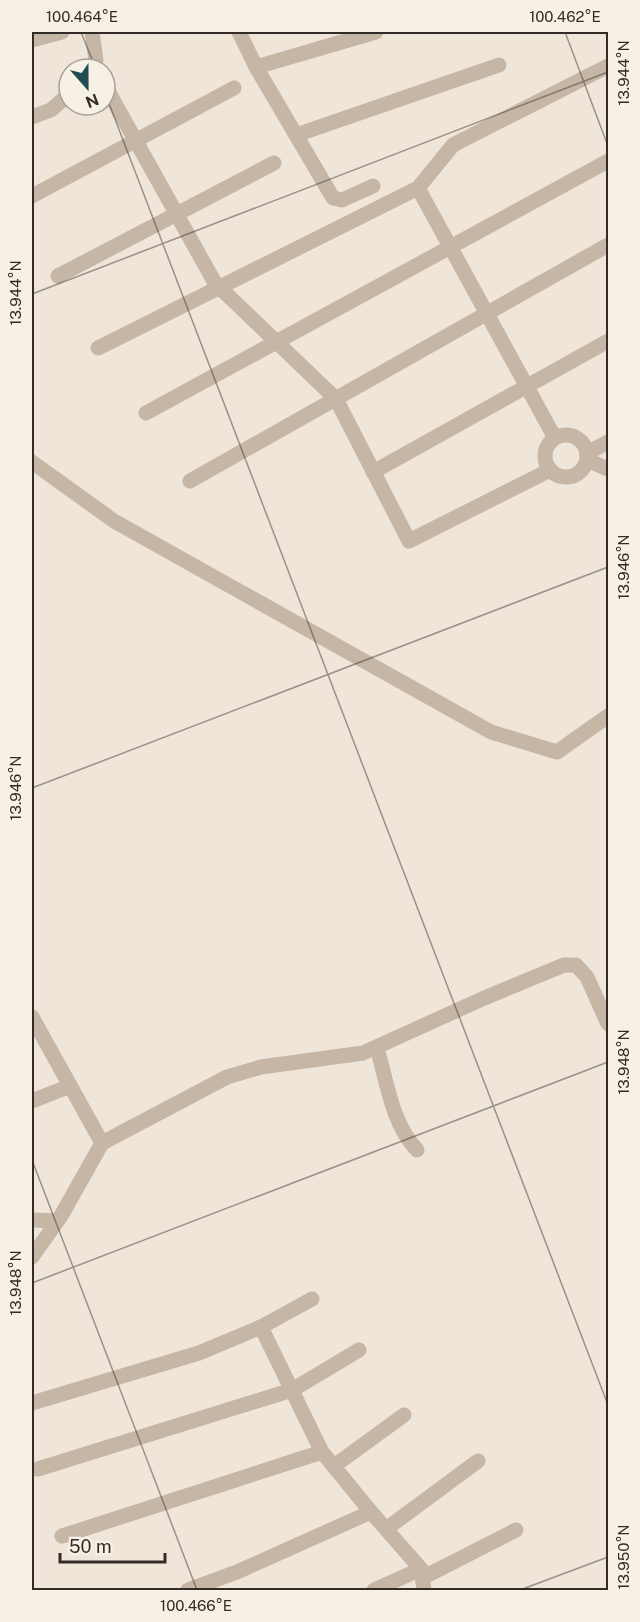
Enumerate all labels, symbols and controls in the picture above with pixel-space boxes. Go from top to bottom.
text: 100.464°E [46,8,118,25]
text: 100.462°E [529,8,601,25]
text: 13.944°N [615,40,632,106]
north arrow [57,57,117,117]
text: N [83,89,101,112]
text: 13.944°N [7,260,24,326]
text: 13.946°N [615,534,632,600]
text: 13.946°N [7,755,24,821]
text: 13.948°N [615,1029,632,1095]
text: 13.948°N [7,1250,24,1316]
text: 13.950°N [615,1524,632,1590]
scale bar [60,1526,165,1564]
text: 50 m [69,1536,112,1557]
text: 100.466°E [160,1597,232,1614]

